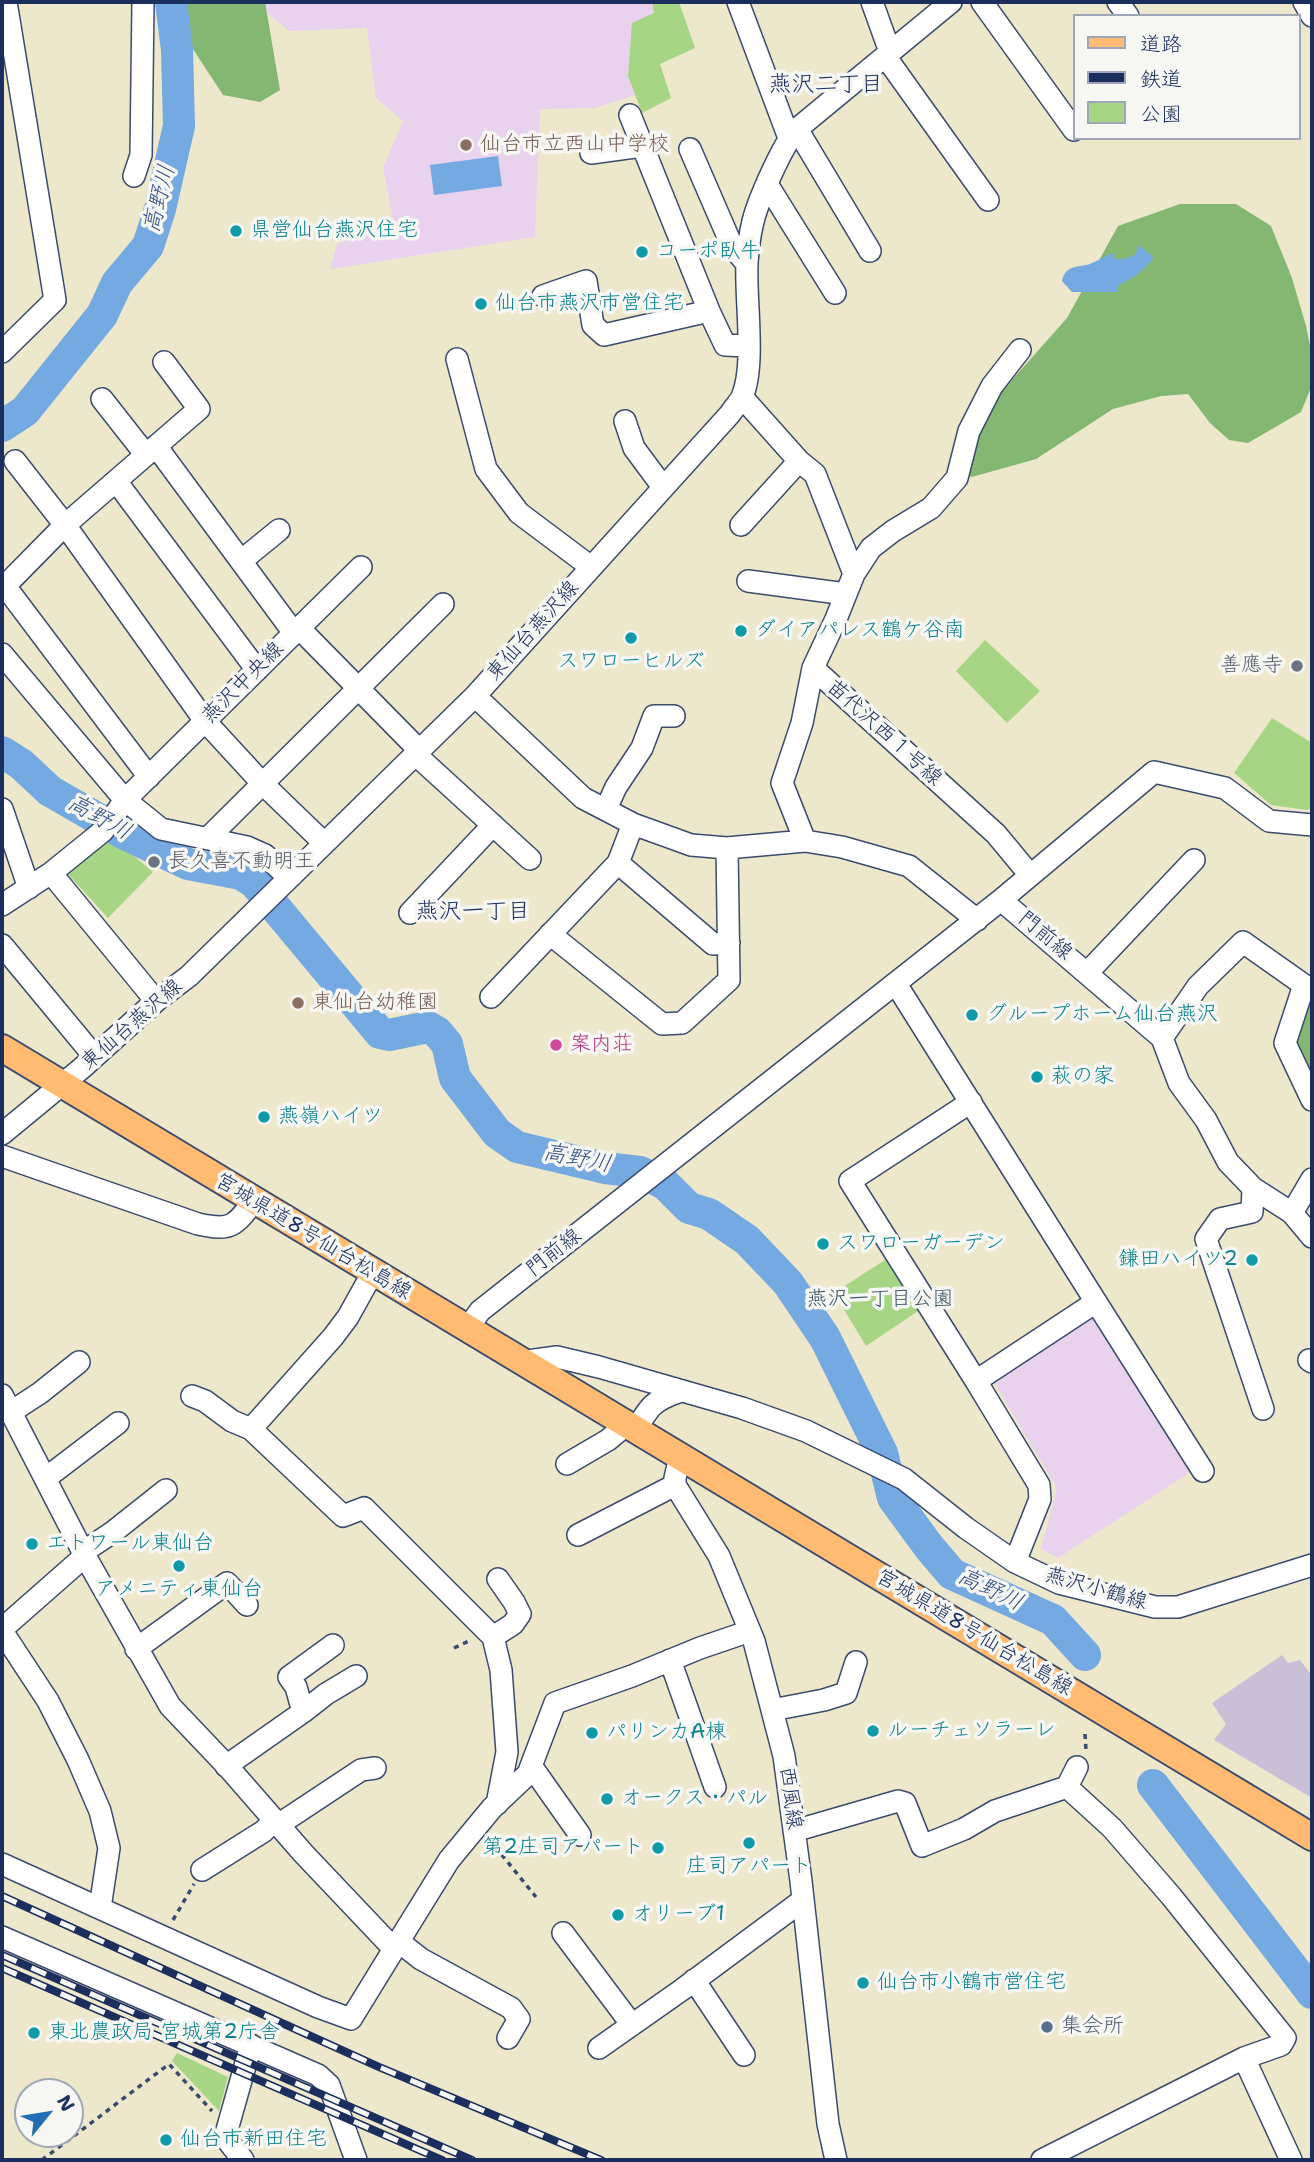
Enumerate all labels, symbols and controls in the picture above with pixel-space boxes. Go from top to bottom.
legend [1072,14,1300,140]
text: 道路 [1140,30,1182,58]
text: 鉄道 [1140,65,1182,93]
district label: 燕沢二丁目 [769,71,883,99]
text: 公園 [1140,100,1182,128]
place label: 仙台市立西山中学校 [480,132,669,158]
marker: 仙台市立西山中学校 [458,137,474,153]
water label: 高野川 [138,162,182,236]
place label: 県営仙台燕沢住宅 [250,218,418,244]
marker: 県営仙台燕沢住宅 [228,223,244,239]
place label: コーポ臥牛 [656,239,761,265]
marker: コーポ臥牛 [634,244,650,260]
place label: 仙台市燕沢市営住宅 [495,291,684,317]
marker: 仙台市燕沢市営住宅 [473,296,489,312]
street label: 東仙台燕沢線 [481,576,585,686]
place label: ダイアパレス鶴ケ谷南 [755,618,965,644]
marker: ダイアパレス鶴ケ谷南 [733,623,749,639]
marker: スワローヒルズ [623,630,639,646]
street label: 燕沢中央線 [197,637,289,729]
place label: スワローヒルズ [558,649,704,675]
place label: 善應寺 [1220,653,1283,679]
marker: 善應寺 [1289,658,1305,674]
street label: 苗代沢西１号線 [821,674,947,792]
water label: 高野川 [62,789,136,847]
place label: 長久喜不動明王 [168,849,315,875]
marker: 長久喜不動明王 [146,854,162,870]
district label: 燕沢一丁目 [416,898,530,926]
street label: 門前線 [1013,906,1077,966]
street label: 東仙台燕沢線 [76,974,188,1076]
place label: 東仙台幼稚園 [312,990,438,1016]
marker: 東仙台幼稚園 [290,995,306,1011]
place label: グループホーム仙台燕沢 [986,1002,1218,1028]
marker: グループホーム仙台燕沢 [964,1007,980,1023]
place label: 案内荘 [570,1032,633,1058]
marker: 案内荘 [548,1037,564,1053]
place label: 萩の家 [1051,1064,1114,1090]
marker: 萩の家 [1029,1069,1045,1085]
place label: 燕嶺ハイツ [278,1104,383,1130]
marker: 燕嶺ハイツ [256,1109,272,1125]
water label: 高野川 [541,1139,613,1179]
street label: 宮城県道8号仙台松島線 [210,1168,416,1306]
street label: 門前線 [521,1224,587,1282]
place label: スワローガーデン [837,1231,1005,1257]
marker: スワローガーデン [815,1236,831,1252]
place label: 鎌田ハイツ2 [1118,1247,1238,1273]
marker: 鎌田ハイツ2 [1244,1252,1260,1268]
park label: 燕沢一丁目公園 [807,1287,953,1313]
place label: エトワール東仙台 [46,1531,214,1557]
marker: エトワール東仙台 [24,1536,40,1552]
marker: アメニティ東仙台 [171,1558,187,1574]
water label: 高野川 [953,1562,1027,1618]
street label: 燕沢小鶴線 [1042,1562,1150,1616]
street label: 宮城県道8号仙台松島線 [871,1564,1077,1702]
place label: アメニティ東仙台 [95,1577,263,1603]
place label: ルーチェソラーレ [887,1718,1056,1744]
place label: パリンカA棟 [606,1720,726,1746]
marker: ルーチェソラーレ [865,1723,881,1739]
marker: パリンカA棟 [584,1725,600,1741]
street label: 西風線 [773,1765,807,1831]
place label: オークス・パル [621,1786,768,1812]
marker: オークス・パル [599,1791,615,1807]
place label: 第2庄司アパート [482,1835,644,1861]
marker: 庄司アパート [741,1835,757,1851]
marker: 第2庄司アパート [650,1840,666,1856]
place label: 庄司アパート [686,1854,812,1880]
place label: オリーブ1 [632,1902,725,1928]
marker: オリーブ1 [610,1907,626,1923]
place label: 仙台市小鶴市営住宅 [877,1970,1066,1996]
marker: 仙台市小鶴市営住宅 [855,1975,871,1991]
place label: 集会所 [1061,2014,1124,2040]
marker: 集会所 [1039,2019,1055,2035]
place label: 東北農政局 宮城第2庁舎 [48,2020,280,2046]
marker: 東北農政局 宮城第2庁舎 [26,2025,42,2041]
north arrow [14,2078,84,2148]
text: N [51,2090,80,2116]
place label: 仙台市新田住宅 [180,2127,327,2153]
marker: 仙台市新田住宅 [158,2132,174,2148]

